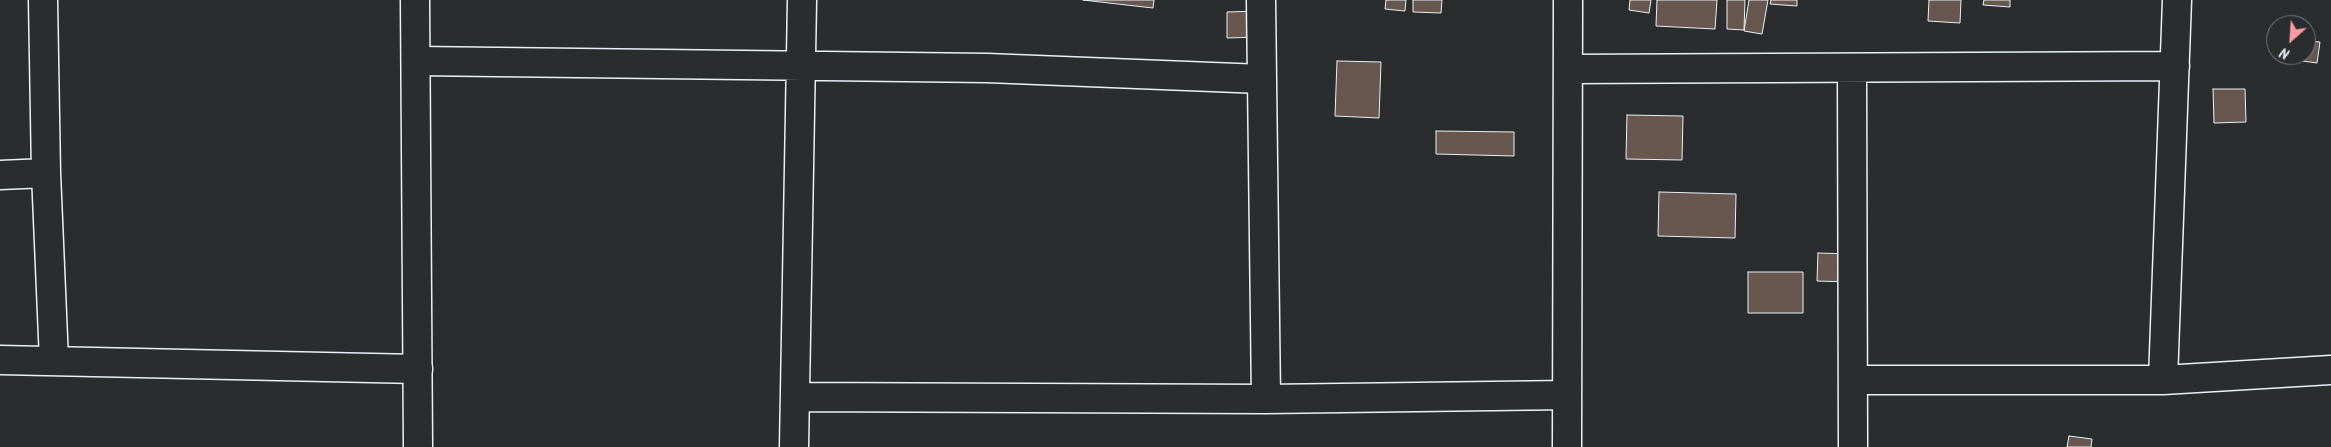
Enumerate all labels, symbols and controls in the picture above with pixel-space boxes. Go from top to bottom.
north arrow [2266,15,2316,65]
text: N [2276,41,2294,64]

